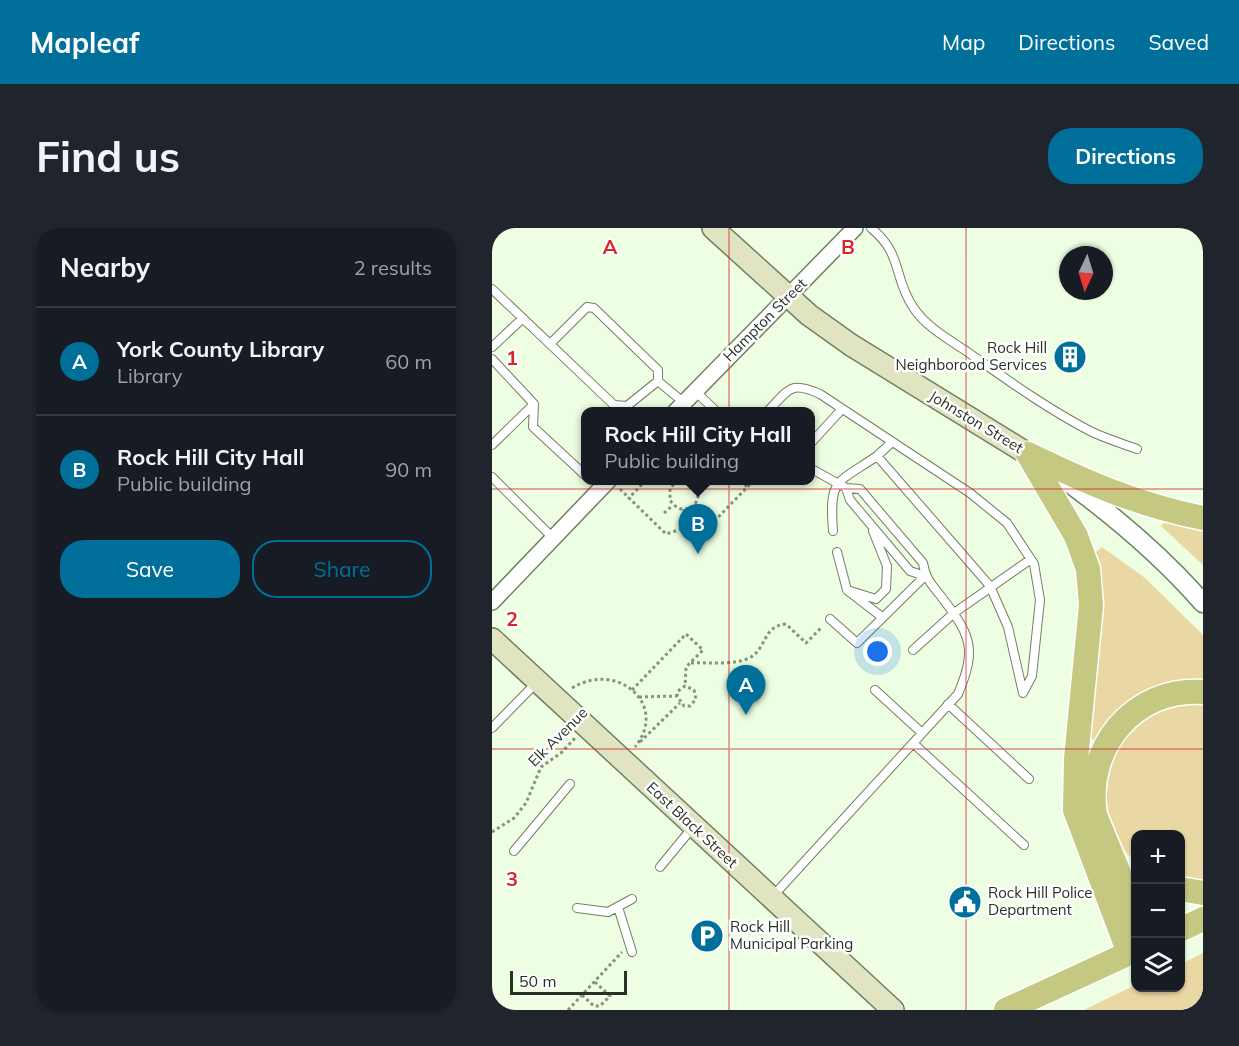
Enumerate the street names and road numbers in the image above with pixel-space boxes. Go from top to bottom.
street label: Hampton Street [719,274,810,365]
street label: Johnston Street [926,386,1027,457]
street label: Elk Avenue [524,703,591,770]
street label: East Black Street [643,778,742,872]

